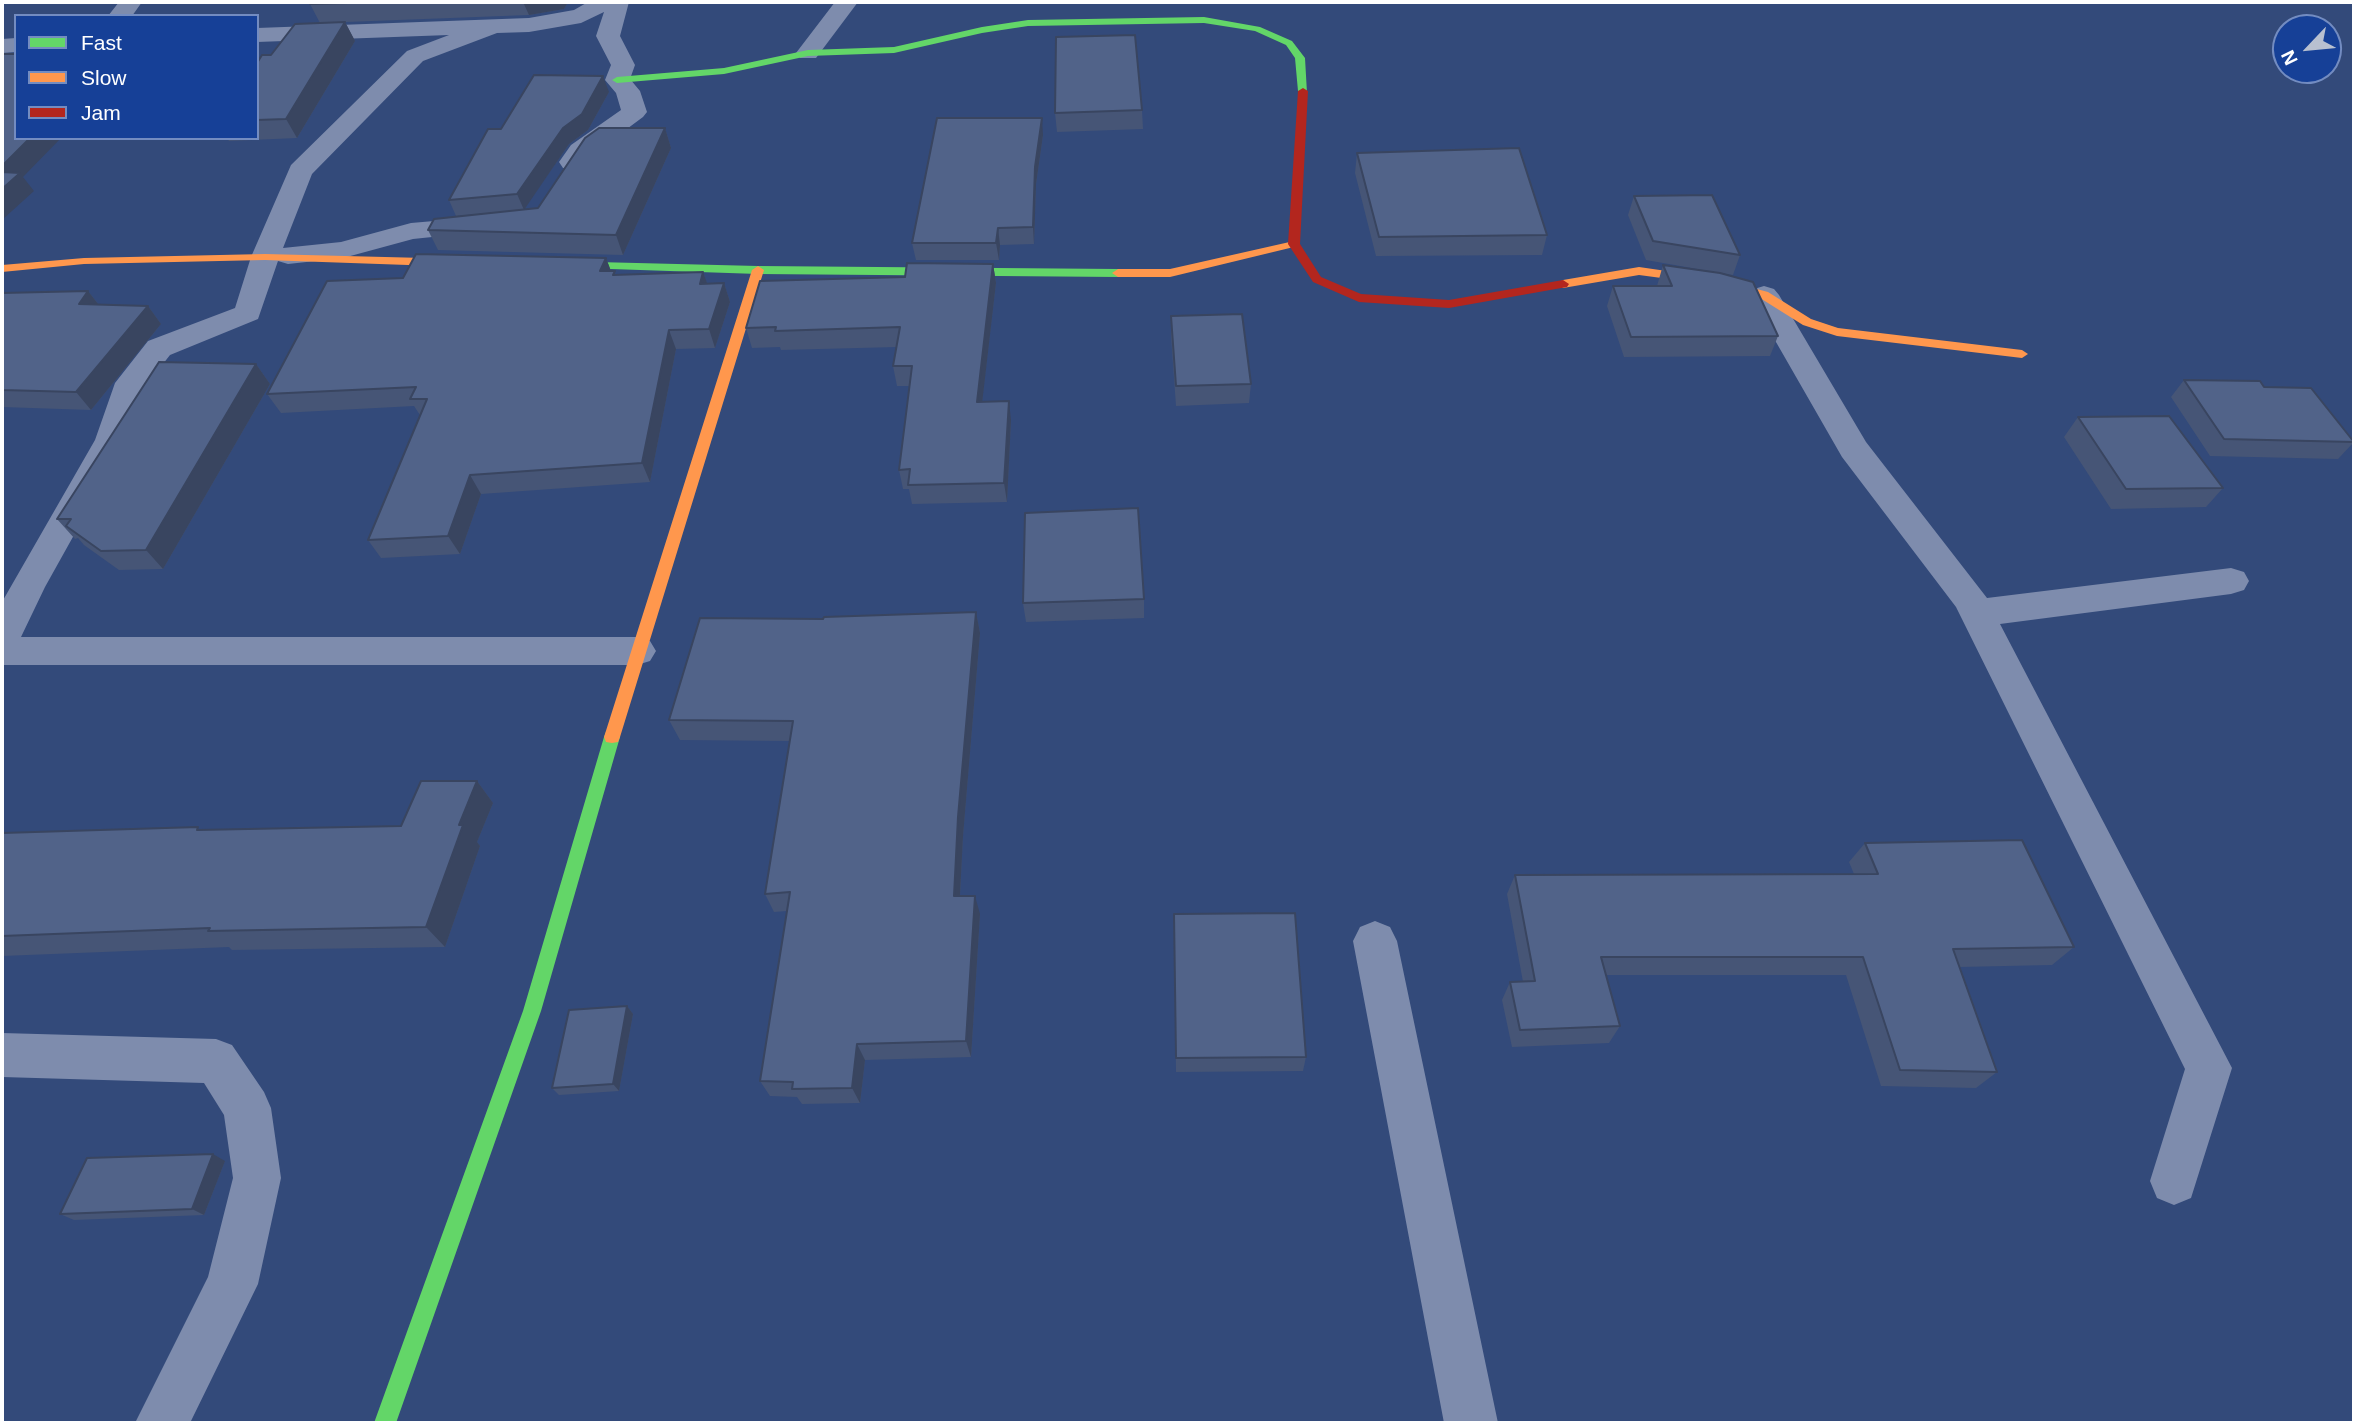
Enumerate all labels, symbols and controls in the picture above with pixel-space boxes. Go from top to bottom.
legend [14,14,259,140]
north arrow [2272,14,2342,84]
text: Fast [81,31,122,54]
text: N [2277,47,2302,68]
text: Slow [81,66,127,89]
text: Jam [81,101,121,124]

